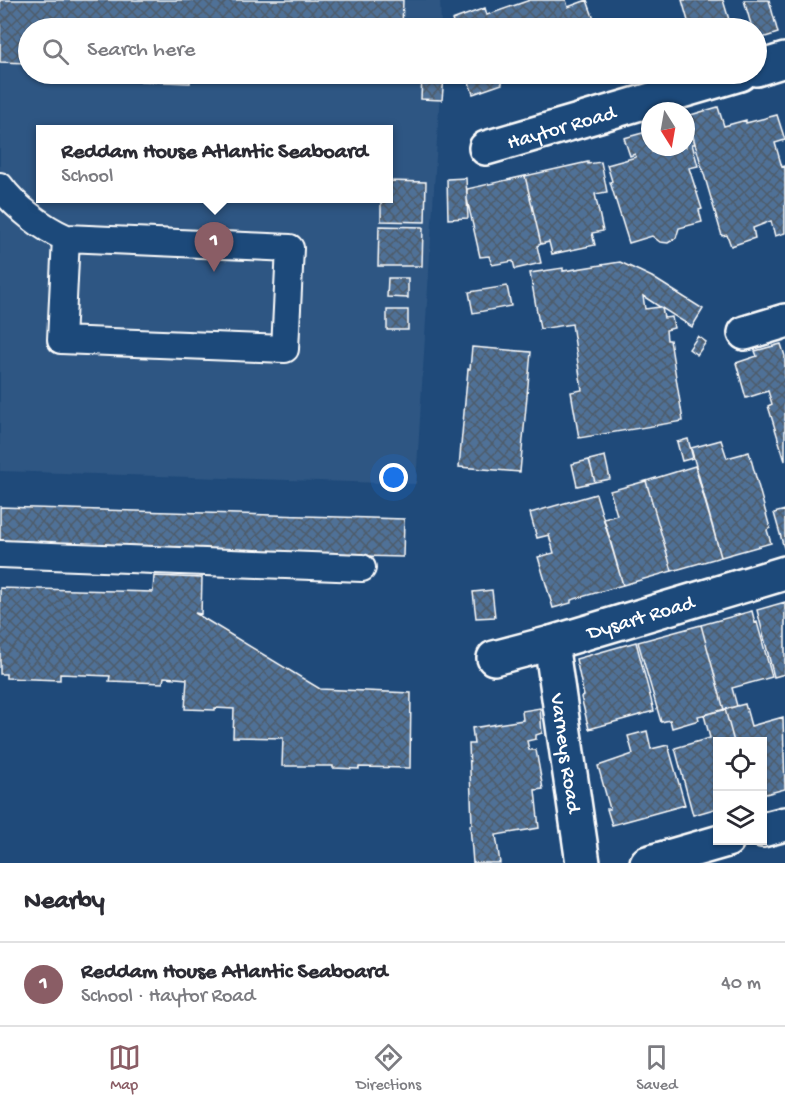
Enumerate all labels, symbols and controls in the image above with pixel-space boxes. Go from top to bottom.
search box [18,18,767,84]
icon: search [39,35,72,68]
text: Search here [87,38,195,64]
street label: Haytor Road [505,101,621,157]
north arrow [641,102,695,156]
popup [36,125,393,203]
text: Reddam House Atlantic Seaboard [61,140,368,166]
text: School [61,166,113,189]
pin: 1 [194,222,234,272]
your location [379,463,408,492]
street label: Dysart Road [583,591,699,648]
street label: Varneys Road [542,691,585,816]
map controls [713,737,767,845]
button: locate [713,737,767,791]
button: layers [713,791,767,845]
text: Nearby [24,887,105,918]
text: Reddam House Atlantic Seaboard [81,960,387,986]
text: 1 [39,973,48,996]
text: 40 m [721,973,761,996]
text: School · Haytor Road [81,986,255,1009]
tab: Map [108,1041,141,1096]
tab: Directions [356,1041,421,1096]
tab: Saved [636,1041,677,1096]

